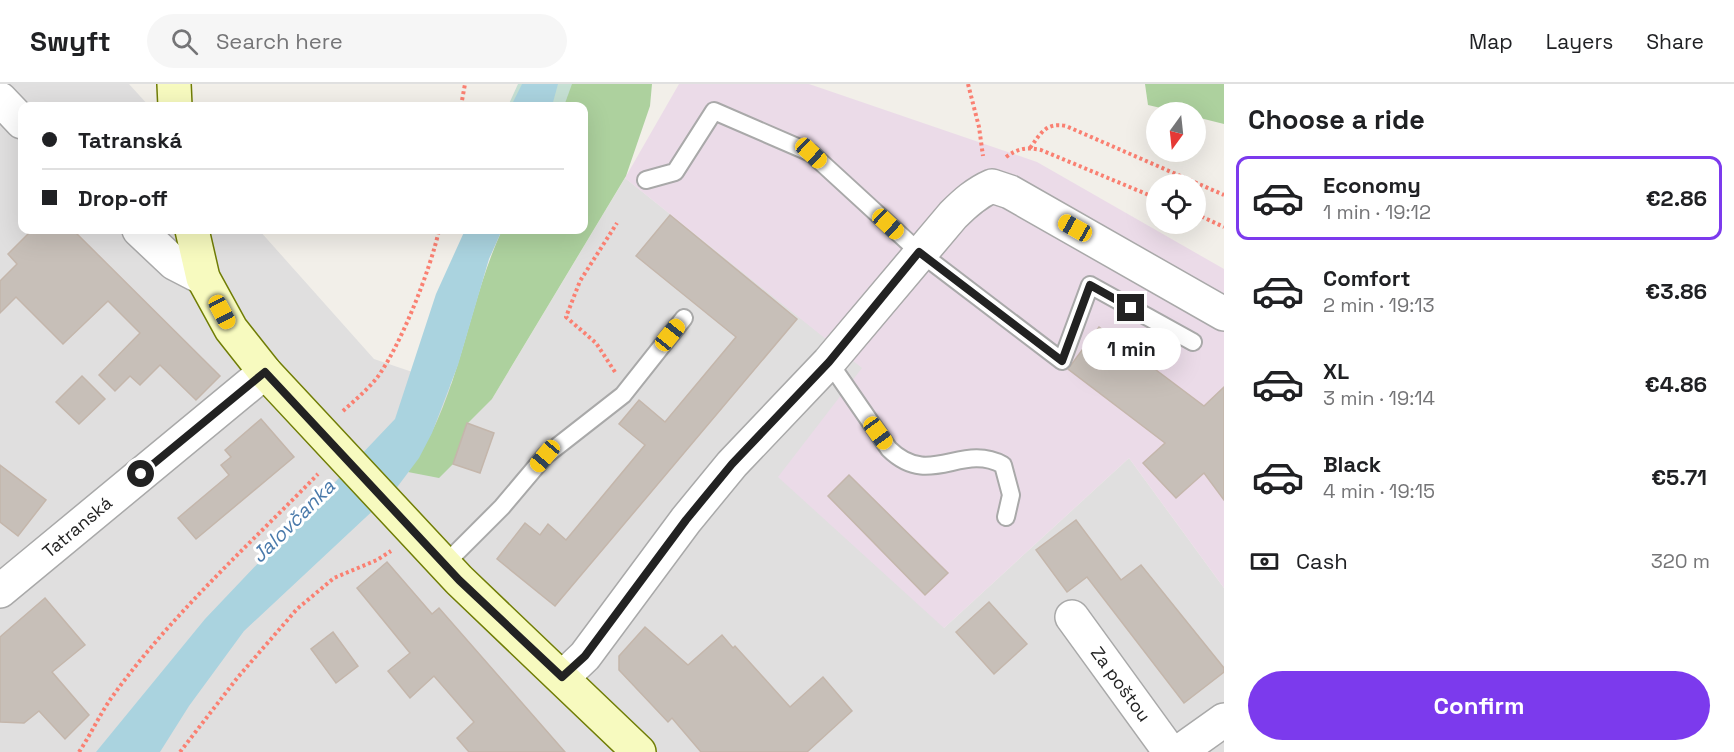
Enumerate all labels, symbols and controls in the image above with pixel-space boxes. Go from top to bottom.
search box [147,14,567,68]
text: Swyft [30,23,111,59]
icon: search [168,25,201,58]
text: Search here [216,27,343,55]
text: Map [1469,28,1513,55]
text: Layers [1546,28,1613,55]
text: Share [1646,28,1704,55]
north arrow [1146,102,1206,162]
map controls [1146,102,1206,234]
text: Choose a ride [1248,102,1425,137]
text: Tatranská [78,126,182,154]
car [792,134,830,172]
icon: car [1251,171,1305,225]
text: Economy [1323,171,1421,199]
button: locate [1146,174,1206,234]
text: Drop-off [78,184,168,212]
text: €2.86 [1646,184,1707,212]
text: 1 min · 19:12 [1323,199,1431,225]
car [869,205,907,243]
car [1055,211,1095,245]
icon: car [1251,264,1305,318]
text: Comfort [1323,264,1411,292]
text: €3.86 [1645,277,1707,305]
car [206,292,238,332]
text: 2 min · 19:13 [1323,292,1435,318]
route end [1117,294,1144,321]
car [652,315,688,355]
callout: 1 min [1082,329,1180,371]
text: 1 min [1107,336,1156,362]
icon: car [1251,357,1305,411]
text: XL [1323,357,1349,385]
text: €4.86 [1645,370,1707,398]
text: 3 min · 19:14 [1323,385,1435,411]
car [860,413,896,453]
car [527,436,563,476]
icon: car [1251,450,1305,504]
text: Black [1323,450,1381,478]
route start [127,460,154,487]
text: €5.71 [1651,463,1707,491]
water label: Jalovčanka [246,473,341,568]
text: 4 min · 19:15 [1323,478,1435,504]
street label: Tatranská [37,491,117,563]
icon: cash [1248,545,1281,578]
text: Cash [1296,547,1348,575]
text: 320 m [1651,548,1710,574]
street label: Za poštou [1086,642,1156,726]
button: Confirm [1248,671,1710,740]

